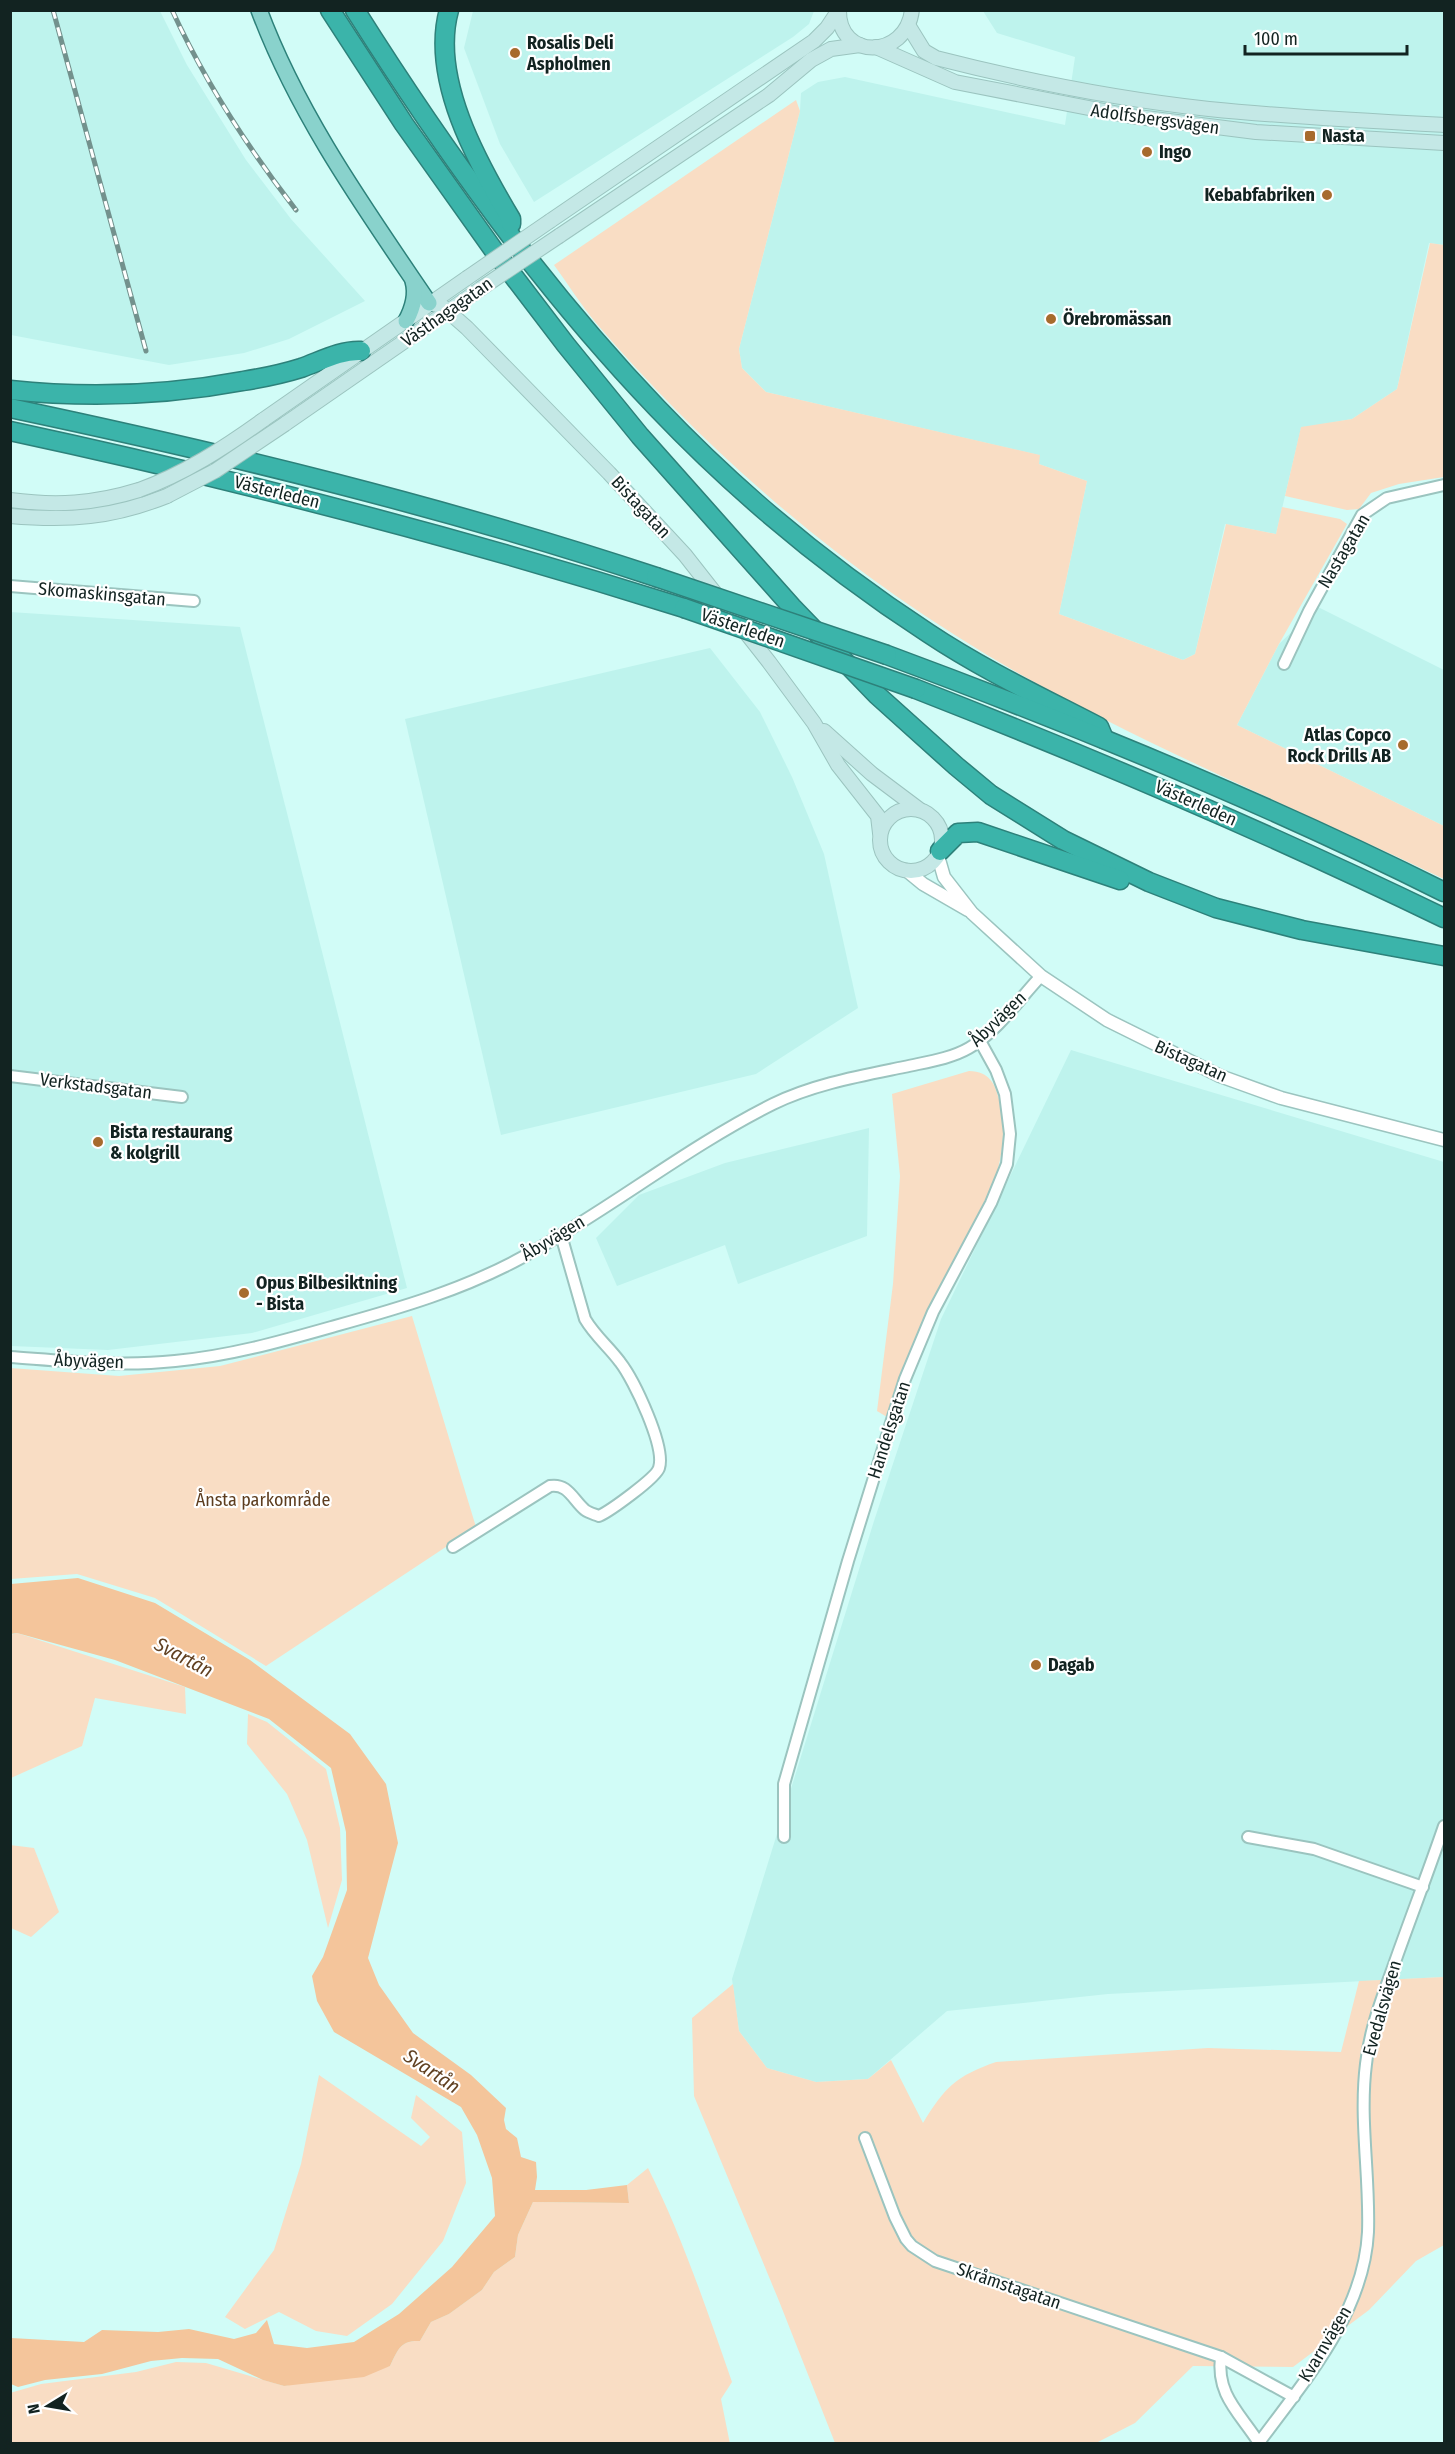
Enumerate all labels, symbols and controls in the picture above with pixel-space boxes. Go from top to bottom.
scale bar [1245,18,1407,56]
text: 100 m [1254,28,1298,50]
place label: Rosalis Deli Aspholmen [526,32,614,75]
marker: Rosalis Deli Aspholmen [508,46,522,60]
street label: Adolfsbergsvägen [1089,99,1221,139]
place label: Nasta [1322,125,1365,147]
marker: Nasta [1303,129,1317,143]
place label: Ingo [1159,141,1192,163]
marker: Ingo [1140,145,1154,159]
place label: Kebabfabriken [1204,184,1315,206]
marker: Kebabfabriken [1320,188,1334,202]
street label: Västhagagatan [397,272,497,352]
place label: Örebromässan [1063,308,1172,330]
marker: Örebromässan [1044,312,1058,326]
street label: Västerleden [232,471,322,513]
street label: Bistagatan [607,471,675,543]
street label: Nastagatan [1313,510,1375,592]
street label: Skomaskinsgatan [37,577,167,611]
street label: Västerleden [698,603,788,653]
place label: Atlas Copco Rock Drills AB [1288,724,1391,767]
marker: Atlas Copco Rock Drills AB [1396,738,1410,752]
street label: Västerleden [1152,775,1240,831]
street label: Åbyvägen [965,986,1031,1051]
street label: Bistagatan [1151,1035,1231,1087]
street label: Verkstadsgatan [39,1068,153,1104]
place label: Bista restaurang & kolgrill [110,1121,232,1164]
marker: Bista restaurang & kolgrill [91,1135,105,1149]
street label: Åbyvägen [517,1210,589,1265]
place label: Opus Bilbesiktning - Bista [256,1272,397,1315]
marker: Opus Bilbesiktning - Bista [237,1286,251,1300]
street label: Åbyvägen [54,1348,124,1373]
street label: Handelsgatan [863,1378,915,1482]
park label: Ånsta parkområde [196,1488,330,1511]
water label: Svartån [150,1631,217,1682]
place label: Dagab [1048,1654,1095,1676]
marker: Dagab [1029,1658,1043,1672]
street label: Evedalsvägen [1358,1958,1406,2058]
water label: Svartån [399,2043,465,2098]
street label: Skråmstagatan [954,2258,1064,2314]
street label: Kvarnvägen [1294,2302,1356,2386]
north arrow [18,2376,78,2436]
text: N [24,2402,44,2415]

